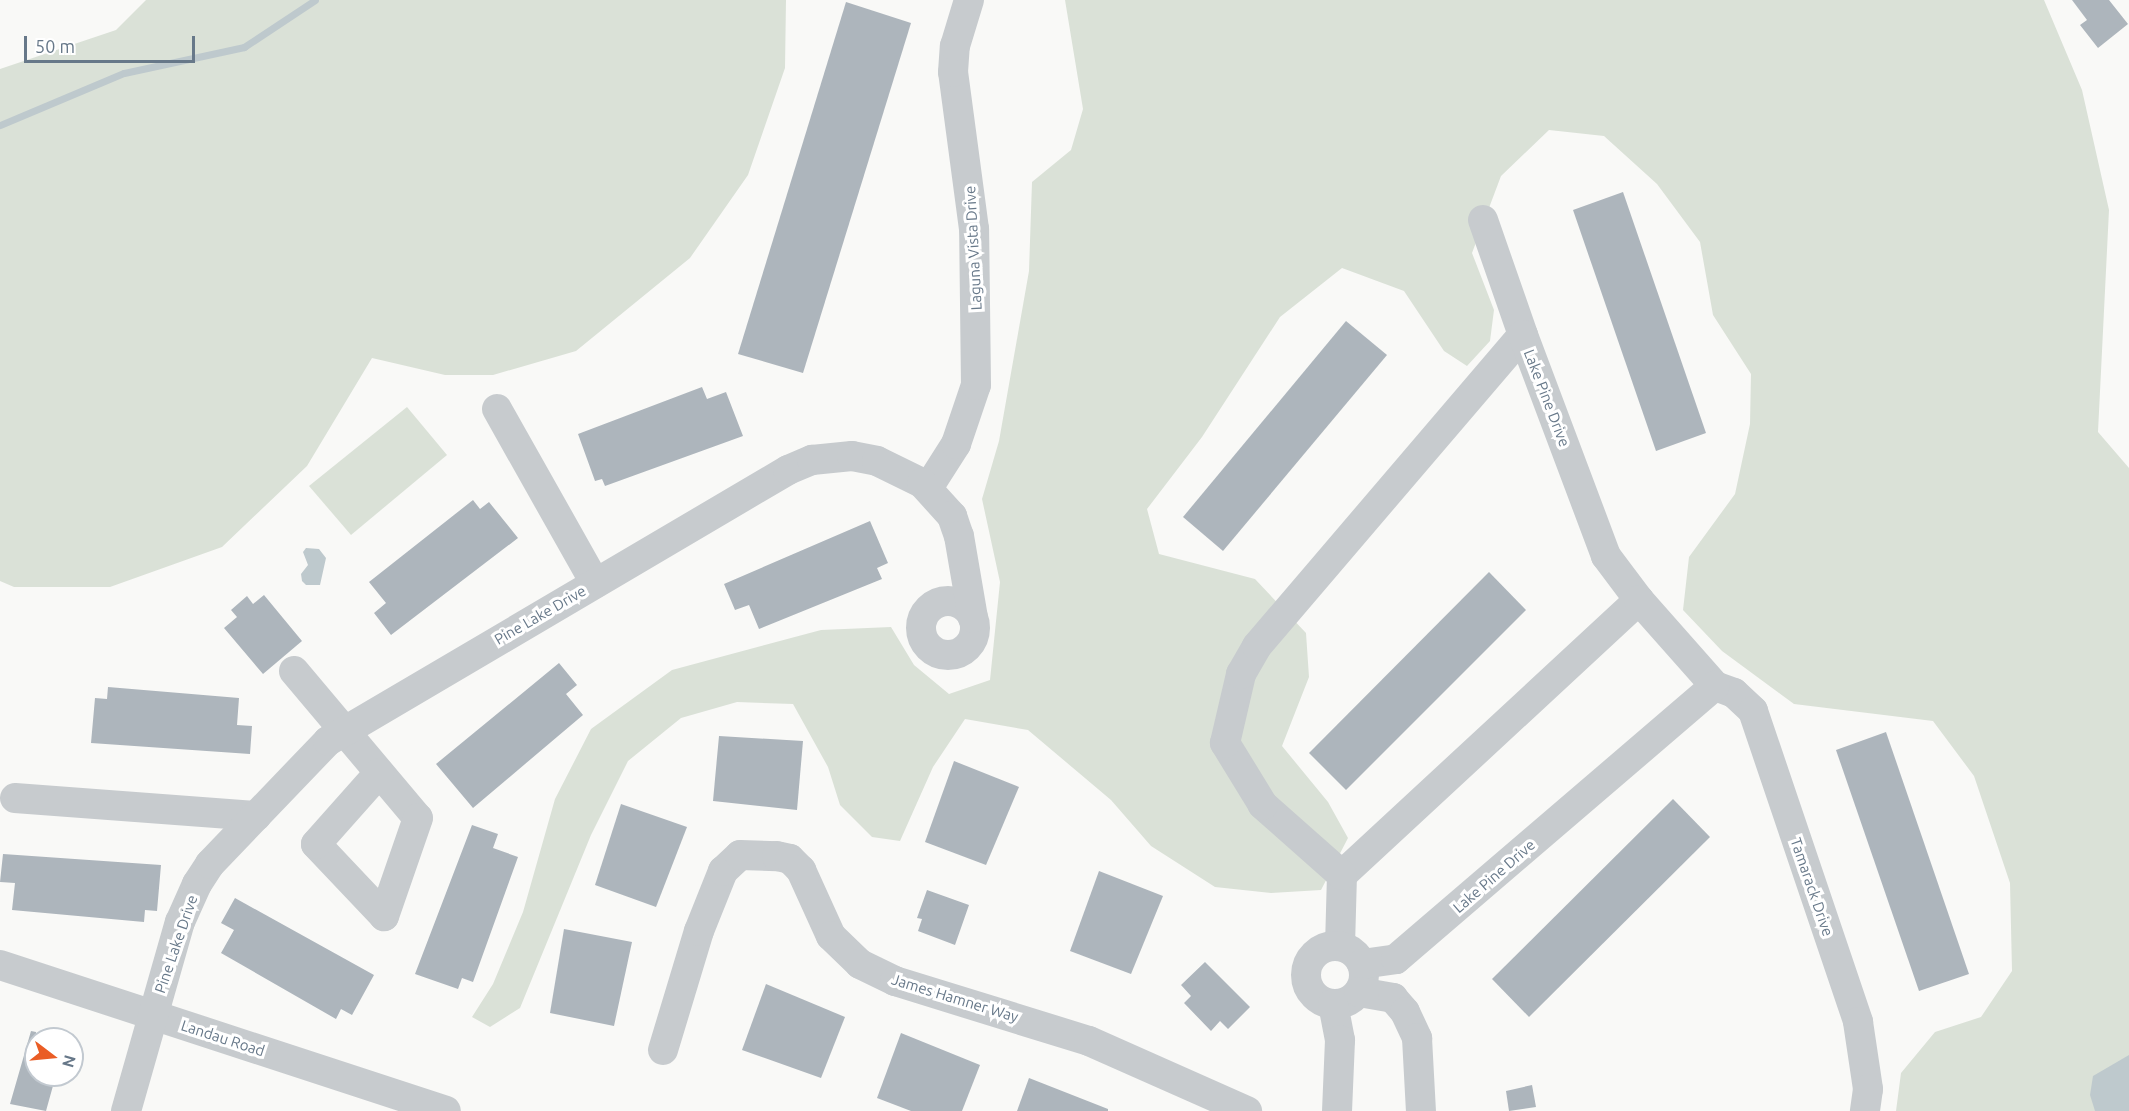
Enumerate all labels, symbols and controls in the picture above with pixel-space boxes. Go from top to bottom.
scale bar [27,24,198,62]
text: 50 m [35,36,75,56]
street label: Laguna Vista Drive [961,185,985,311]
street label: Lake Pine Drive [1520,347,1574,449]
street label: Pine Lake Drive [491,582,589,648]
street label: Tamarack Drive [1787,835,1837,939]
street label: Lake Pine Drive [1449,836,1539,916]
street label: Pine Lake Drive [151,892,201,996]
street label: James Hamner Way [889,970,1021,1026]
street label: Landau Road [179,1016,267,1060]
north arrow [24,1027,84,1087]
text: N [59,1053,80,1070]

